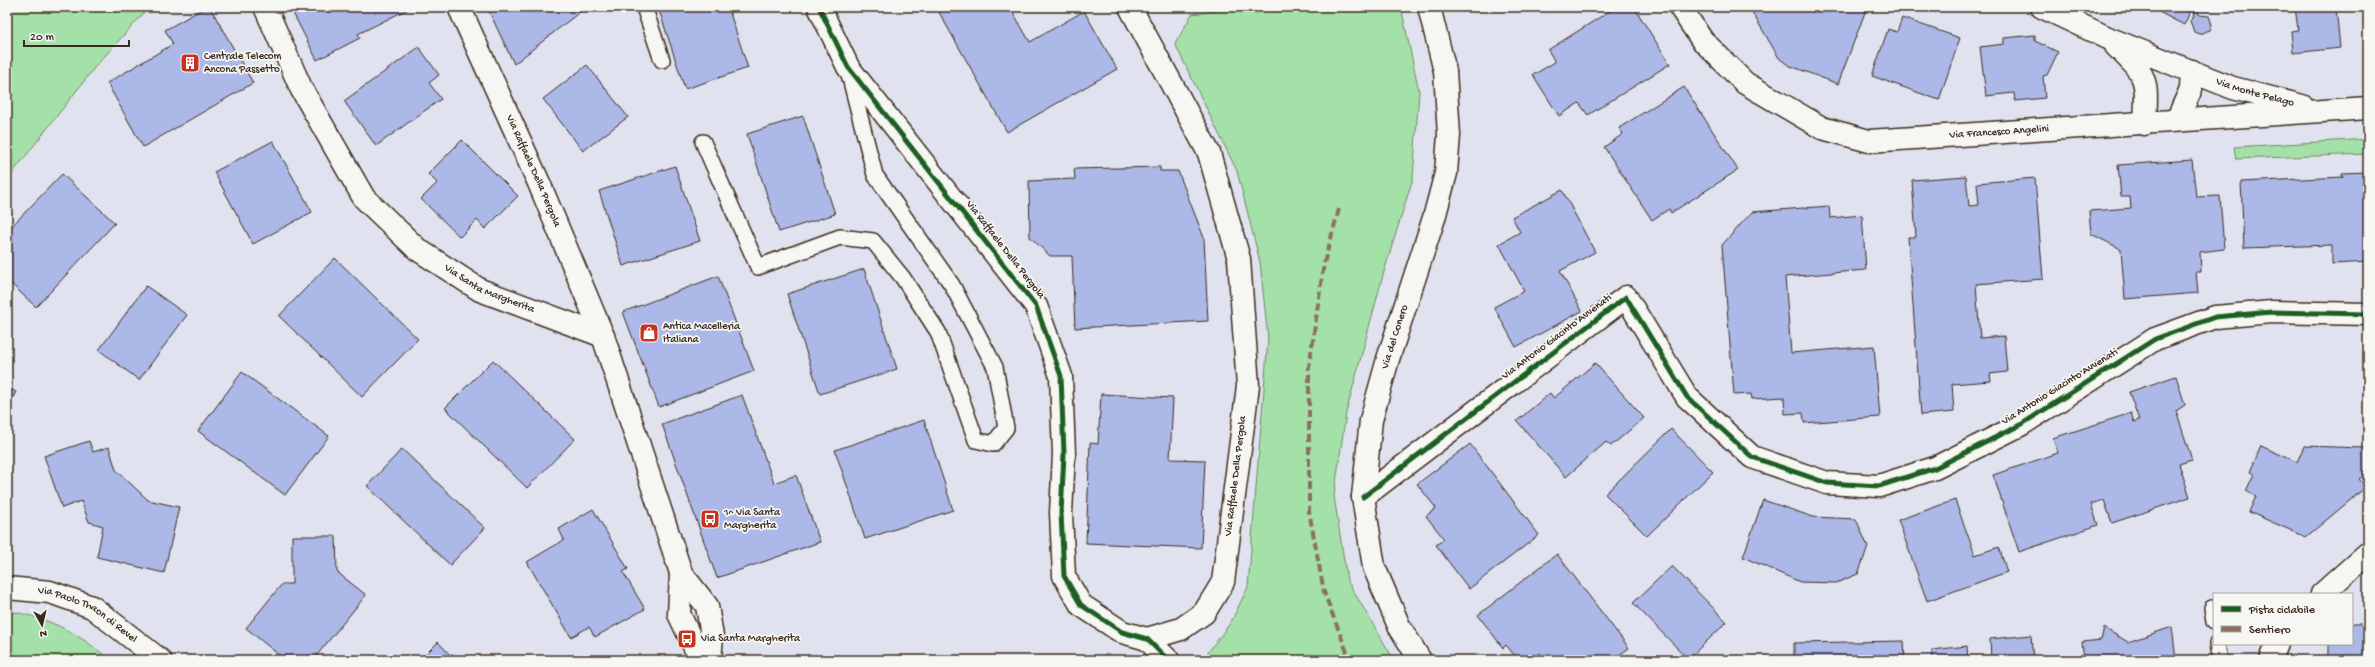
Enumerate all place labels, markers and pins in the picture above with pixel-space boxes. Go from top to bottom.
place label: Centrale Telecom Ancona Passetto [204,51,282,76]
building icon: Centrale Telecom Ancona Passetto [179,52,201,74]
place label: Antica Macelleria Italiana [663,321,741,346]
shop icon: Antica Macelleria Italiana [638,322,660,344]
place label: 1^ Via Santa Margherita [723,507,781,532]
bus stop icon: 1^ Via Santa Margherita [699,508,721,530]
bus stop icon: Via Santa Margherita [676,628,698,650]
place label: Via Santa Margherita [700,633,801,645]

